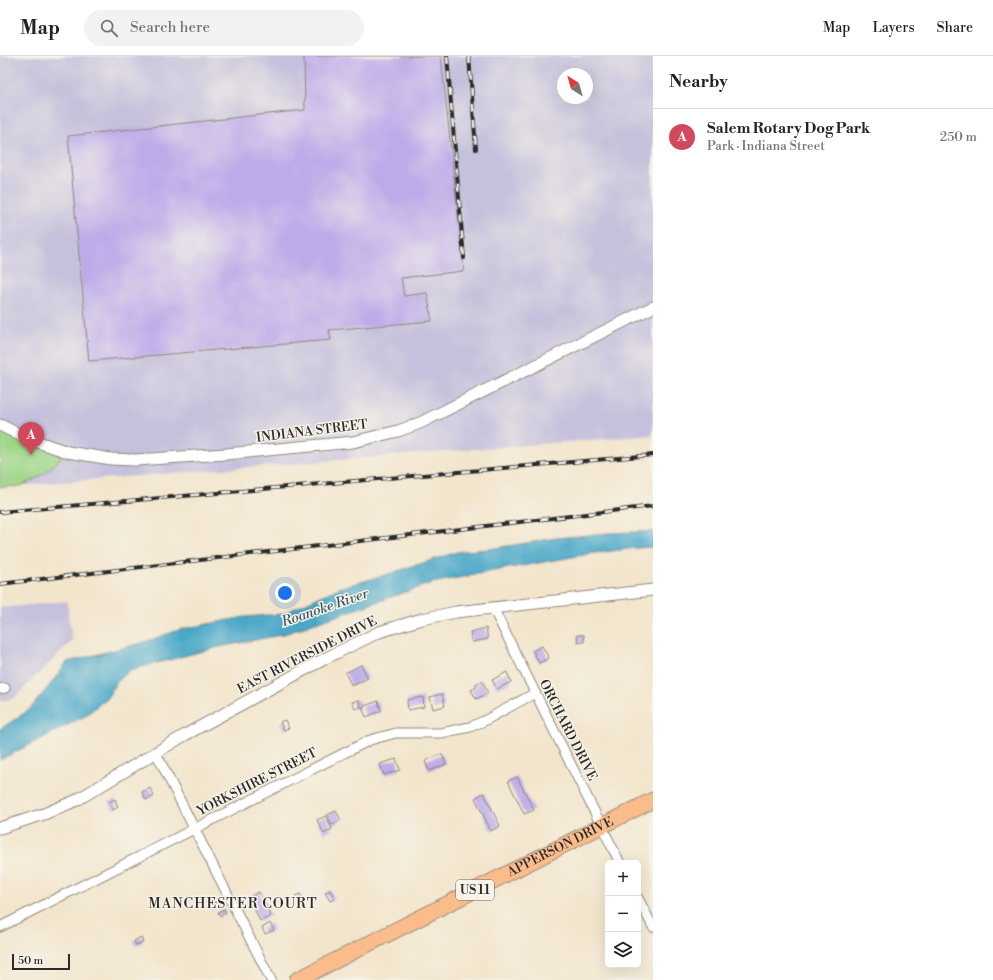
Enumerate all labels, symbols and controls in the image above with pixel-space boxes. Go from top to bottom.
search box [84,10,364,46]
text: Map [20,16,60,40]
icon: search [98,17,120,39]
text: Search here [130,18,210,37]
text: Map [823,19,850,37]
text: Layers [872,19,915,37]
text: Share [937,19,973,37]
north arrow [557,68,593,104]
text: Nearby [669,71,728,93]
text: Salem Rotary Dog Park [707,119,870,138]
text: A [677,129,687,145]
text: 250 m [940,129,977,145]
text: Park · Indiana Street [707,138,825,154]
street label: INDIANA STREET [255,416,369,446]
pin: A [18,422,44,455]
your location [275,583,295,603]
water label: Roanoke River [278,584,372,632]
street label: EAST RIVERSIDE DRIVE [234,613,380,697]
street label: ORCHARD DRIVE [536,677,600,783]
street label: YORKSHIRE STREET [193,745,320,820]
street label: APPERSON DRIVE [504,813,616,881]
map controls [605,860,641,968]
button: + [605,860,641,896]
road number: US 11 [456,880,494,900]
district label: MANCHESTER COURT [148,895,318,913]
button: − [605,896,641,932]
button: layers [605,932,641,968]
scale bar [12,952,70,971]
text: 50 m [18,954,43,968]

